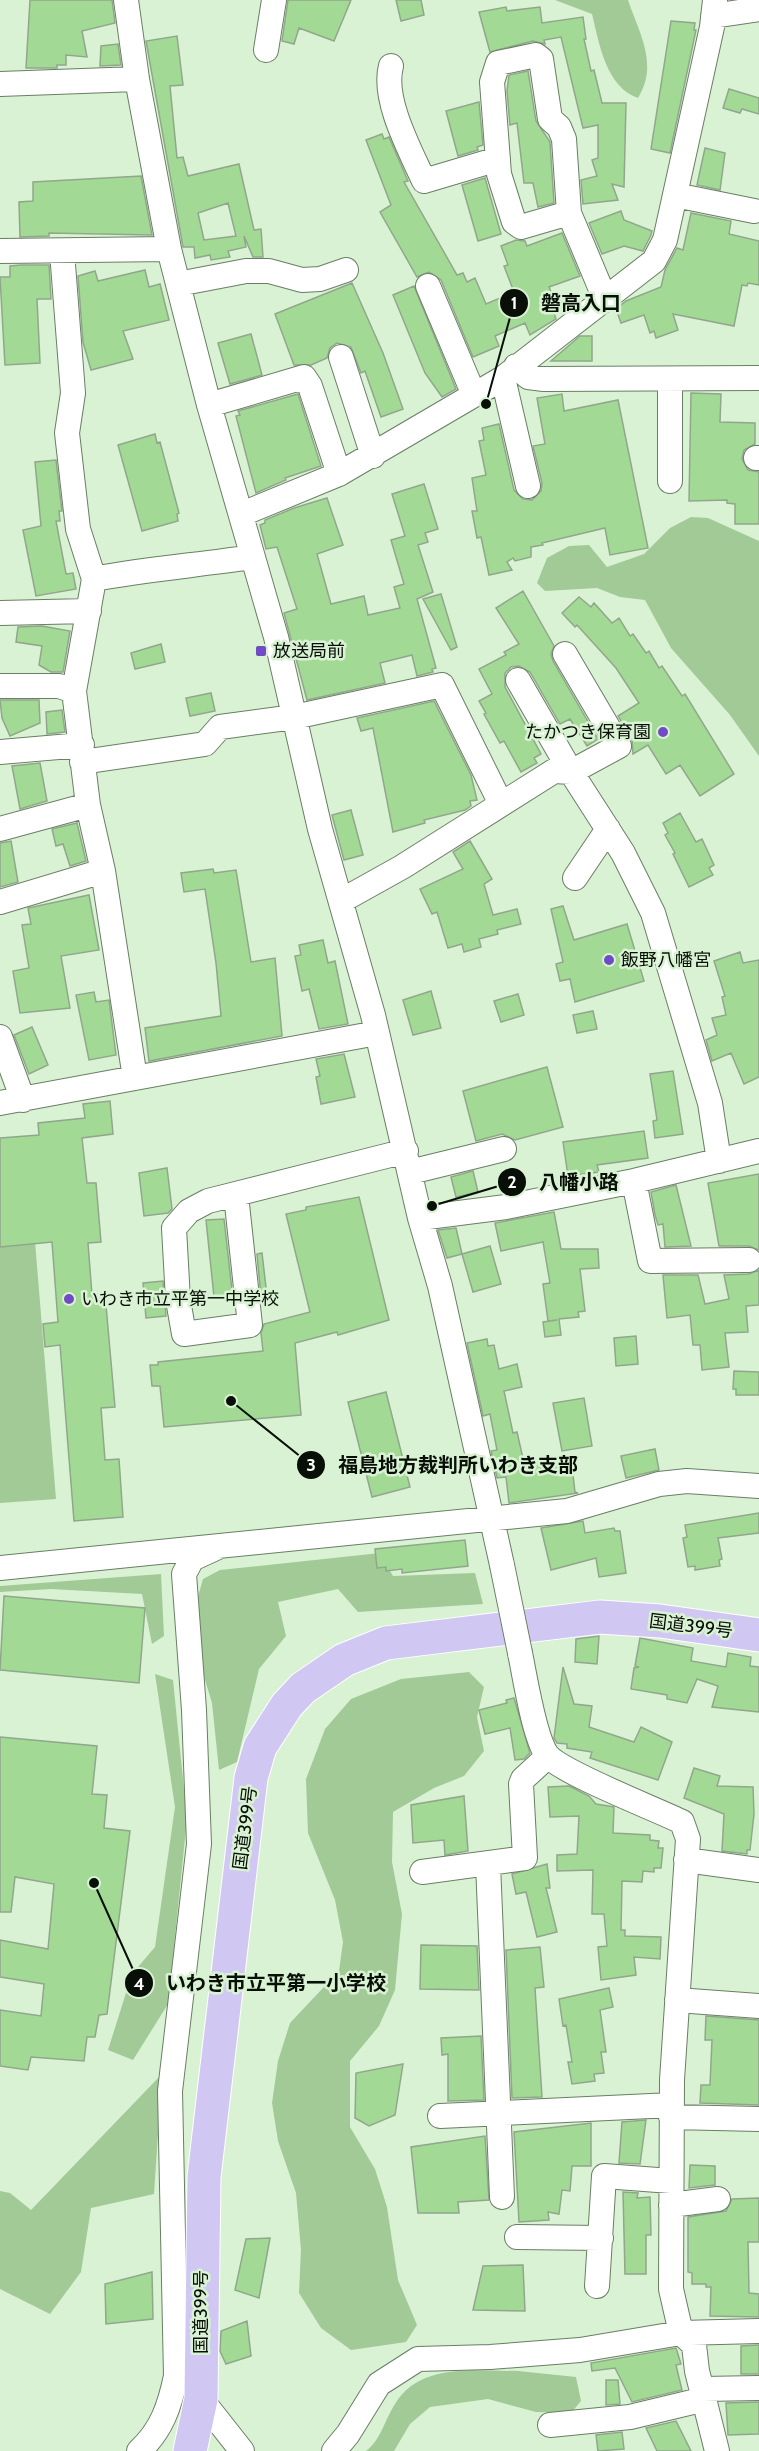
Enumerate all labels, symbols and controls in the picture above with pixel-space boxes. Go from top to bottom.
callout: 磐高入口 [499,284,633,322]
text: 磐高入口 [541,291,621,315]
text: 1 [511,292,517,314]
place label: 放送局前 [273,640,345,662]
marker: 放送局前 [254,644,268,658]
place label: たかつき保育園 [525,721,651,743]
marker: たかつき保育園 [656,725,670,739]
place label: 飯野八幡宮 [621,949,711,971]
marker: 飯野八幡宮 [602,953,616,967]
callout: 八幡小路 [497,1163,631,1201]
text: 八幡小路 [539,1170,619,1194]
text: 2 [507,1171,517,1193]
place label: いわき市立平第一中学校 [81,1288,279,1310]
marker: いわき市立平第一中学校 [62,1292,76,1306]
callout: 福島地方裁判所いわき支部 [296,1446,590,1484]
text: 福島地方裁判所いわき支部 [338,1453,578,1477]
text: 3 [306,1454,316,1476]
street label: 国道399号 [648,1610,734,1642]
street label: 国道399号 [229,1785,261,1871]
callout: いわき市立平第一小学校 [124,1964,398,2002]
text: いわき市立平第一小学校 [166,1971,386,1995]
text: 4 [133,1973,145,1995]
street label: 国道399号 [190,2270,212,2354]

